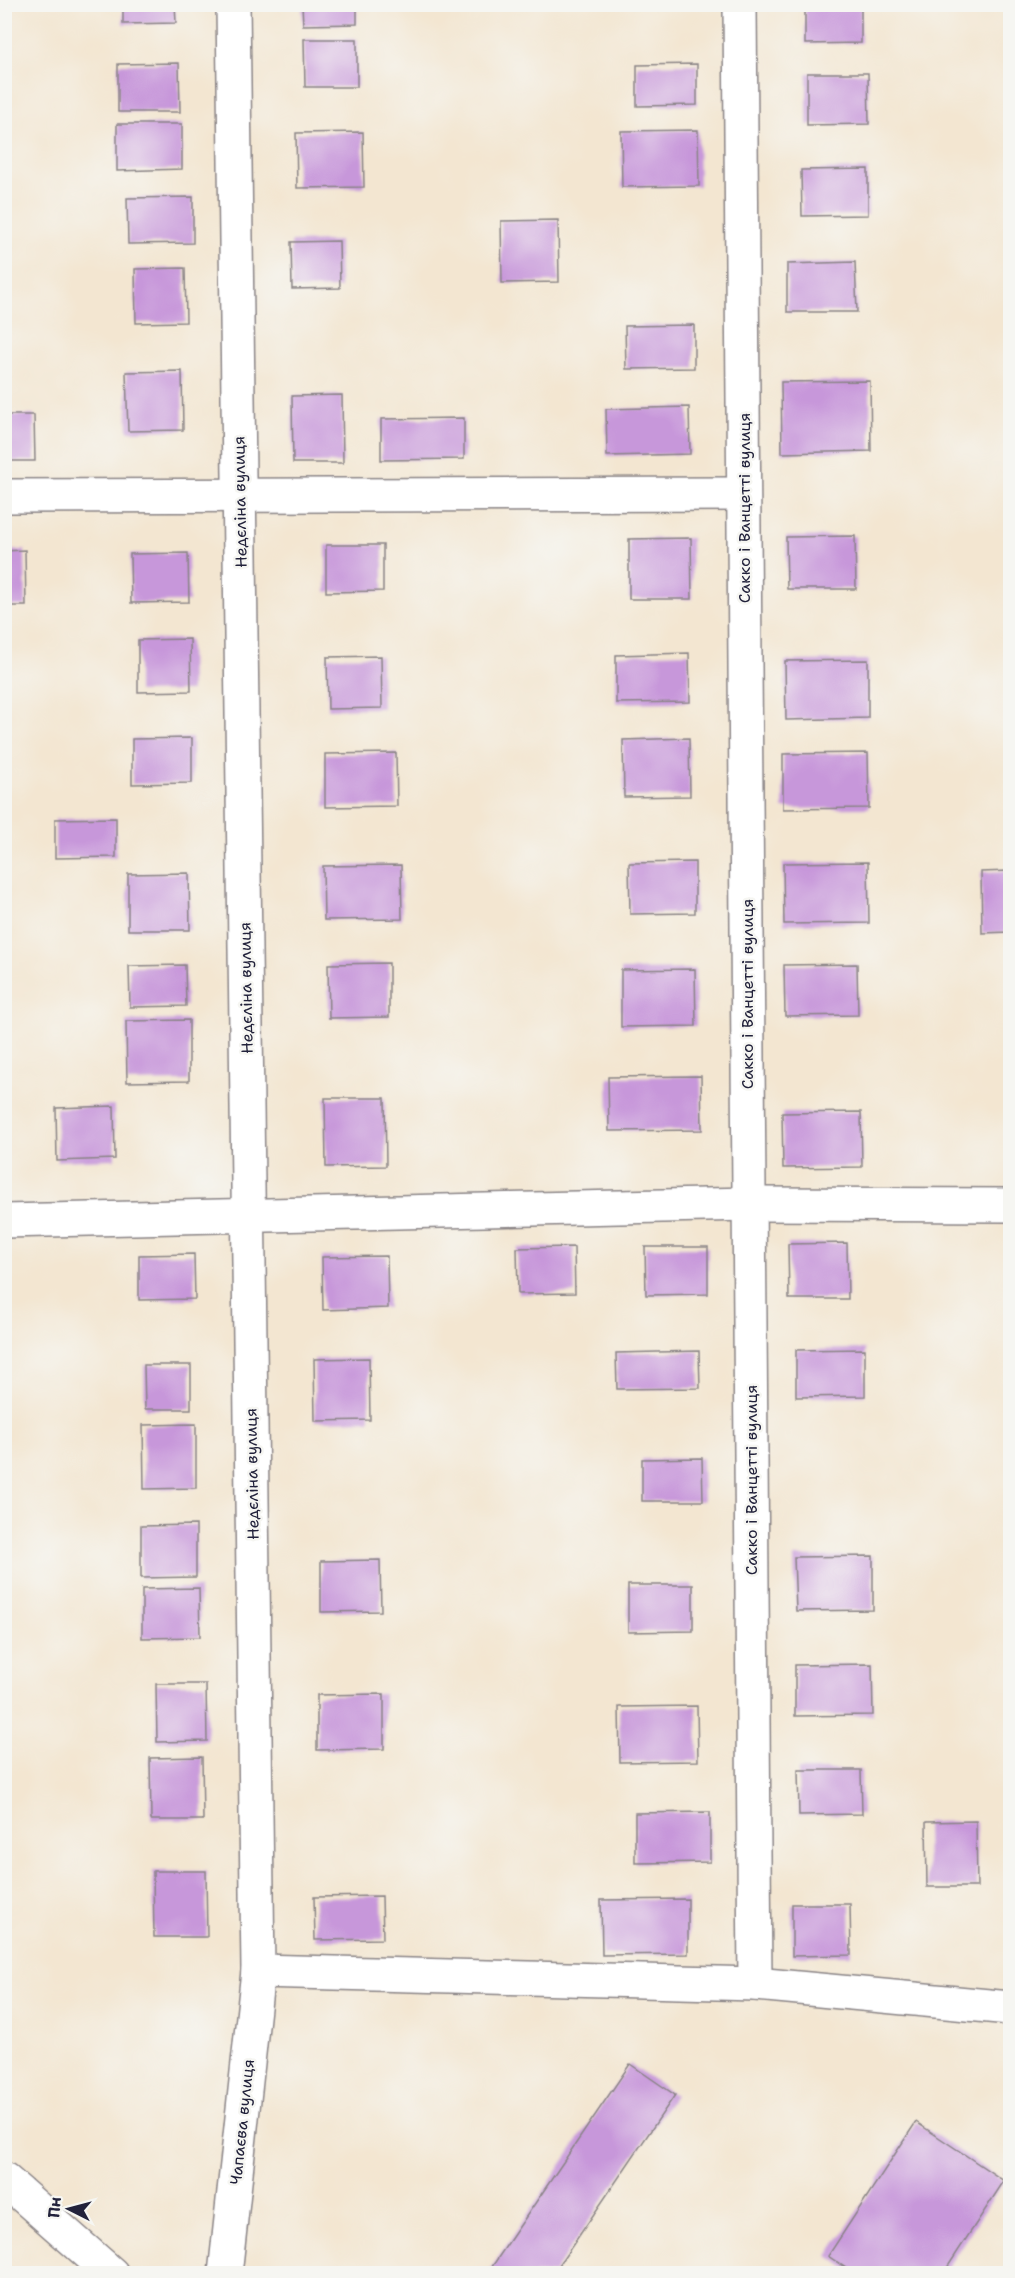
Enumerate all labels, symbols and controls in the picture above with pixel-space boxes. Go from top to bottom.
street label: Сакко і Ванцетті вулиця [734,413,755,603]
street label: Недєліна вулиця [228,436,252,568]
street label: Сакко і Ванцетті вулиця [737,899,758,1089]
street label: Недєліна вулиця [234,922,258,1054]
street label: Сакко і Ванцетті вулиця [741,1385,762,1575]
street label: Недєліна вулиця [240,1408,264,1540]
street label: Чапаєва вулиця [225,2058,259,2186]
north arrow [39,2179,99,2239]
text: Пн [43,2196,66,2219]

